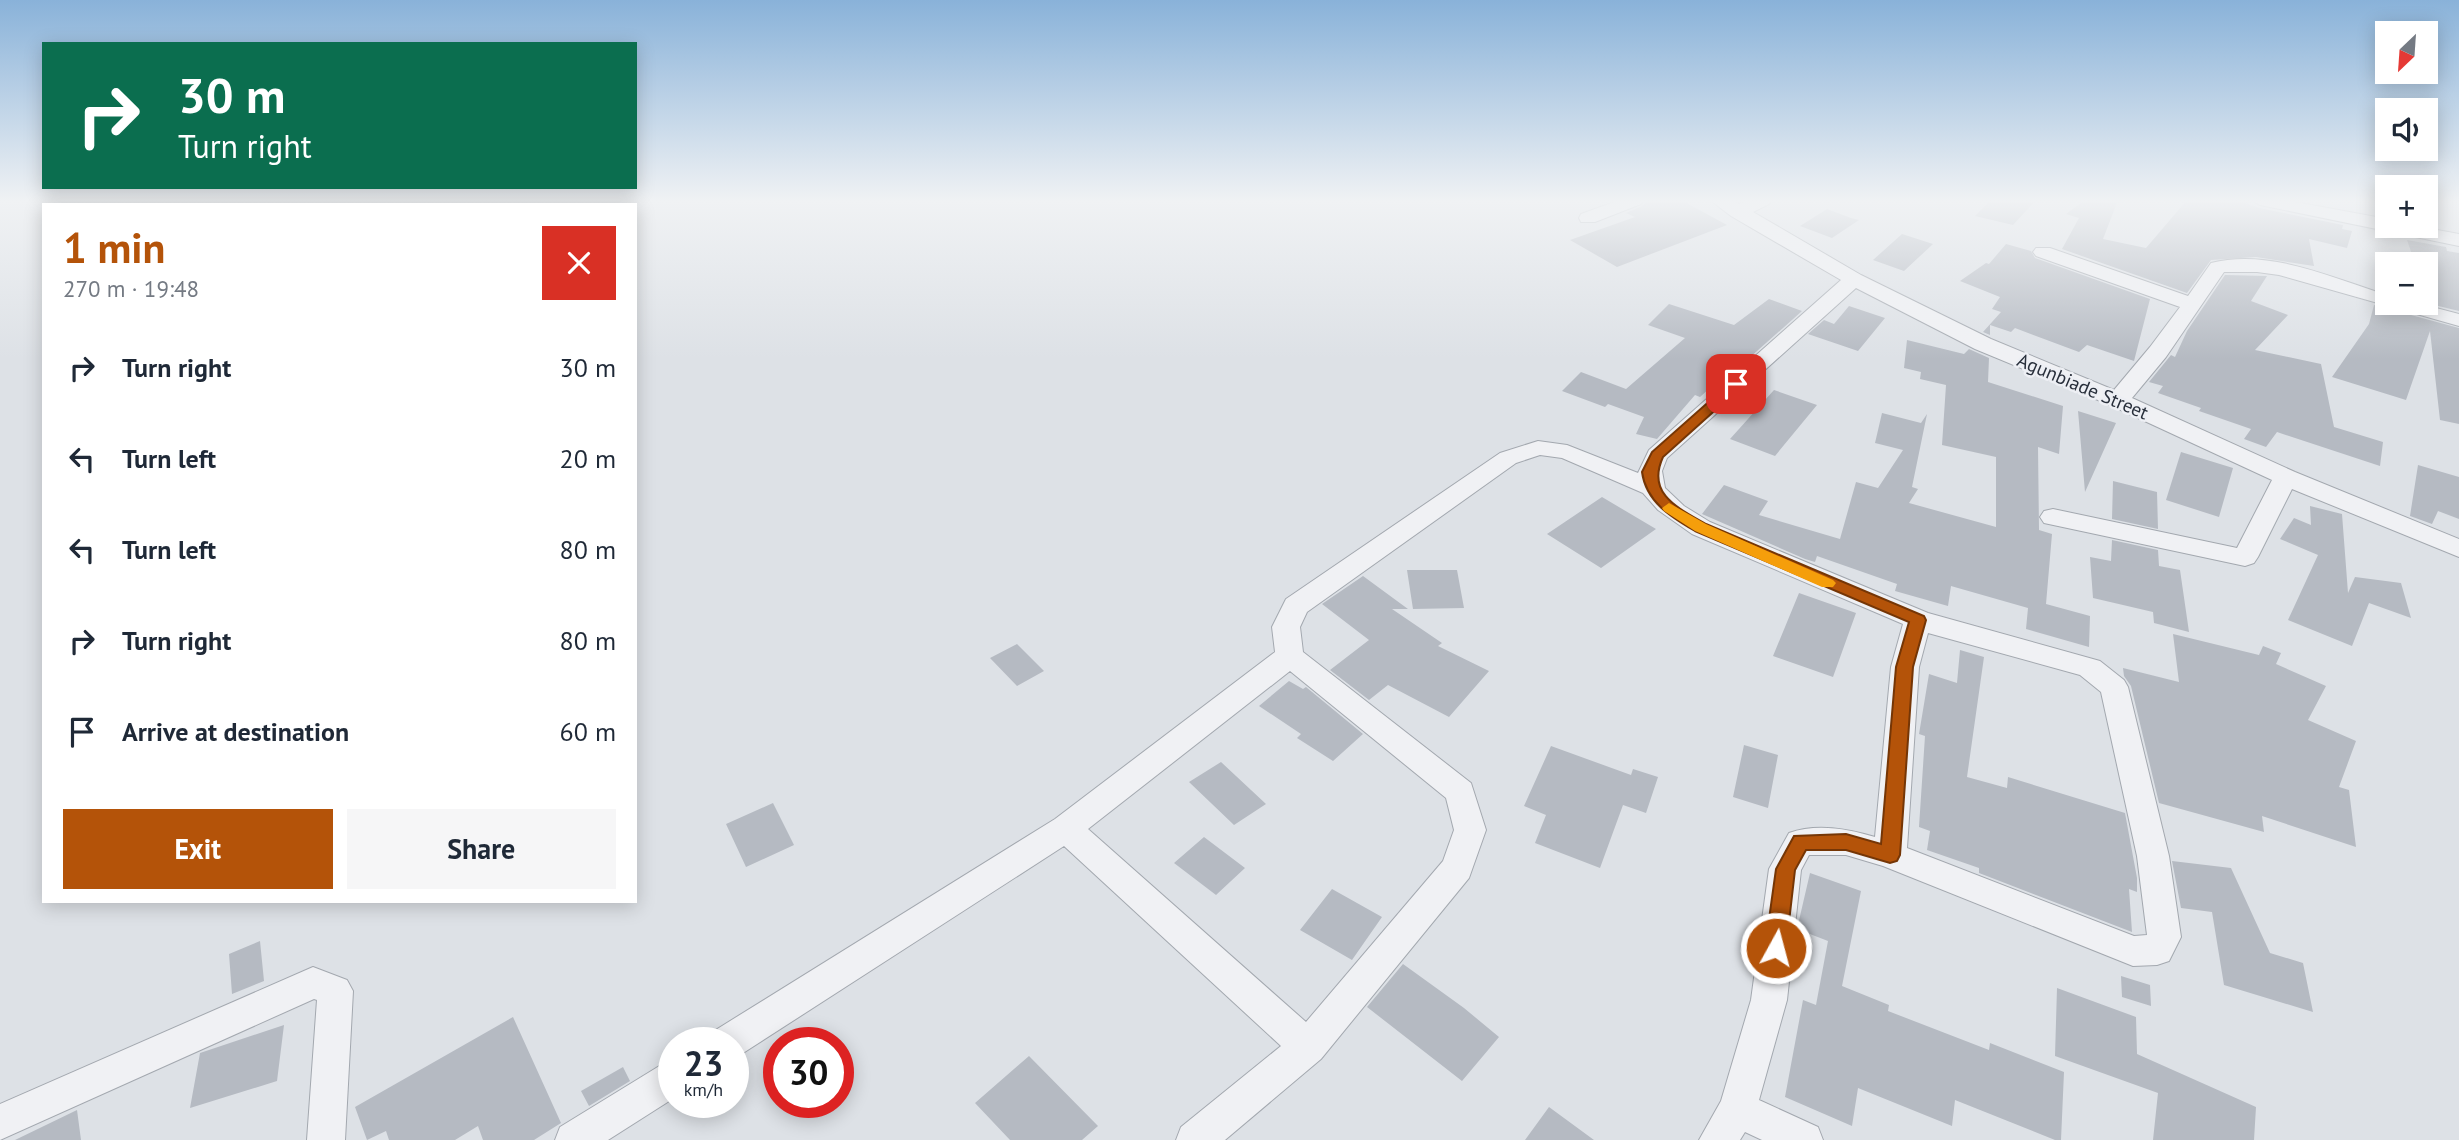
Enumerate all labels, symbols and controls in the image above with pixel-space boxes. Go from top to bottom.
north arrow [2375,21,2438,84]
map controls [2375,21,2438,315]
text: 30 m [178,63,285,127]
icon: right [63,70,154,161]
button: sound [2375,98,2438,161]
text: Turn right [178,125,312,167]
button: + [2375,175,2438,238]
text: 1 min [63,220,165,275]
button: close [542,226,616,300]
button: − [2375,252,2438,315]
text: 270 m · 19:48 [63,274,199,303]
street label: Agunbiade Street [2014,348,2153,425]
icon: right [63,349,101,387]
text: Turn right [122,351,231,384]
text: 30 m [560,351,616,384]
pin [1706,354,1766,414]
icon: arrive [1717,365,1755,403]
icon: left [63,440,101,478]
text: Turn left [122,442,216,475]
text: 20 m [560,442,616,475]
icon: left [63,531,101,569]
text: Turn left [122,533,216,566]
text: 80 m [560,533,616,566]
icon: right [63,622,101,660]
text: Turn right [122,624,231,657]
text: 80 m [560,624,616,657]
icon: arrive [63,713,101,751]
text: Arrive at destination [122,715,349,748]
text: 60 m [560,715,616,748]
button: Exit [63,809,333,889]
button: Share [347,809,616,889]
position arrow [1739,911,1813,985]
speed limit sign: 30 [763,1027,854,1118]
text: 23 [684,1040,723,1086]
text: km/h [684,1078,723,1101]

